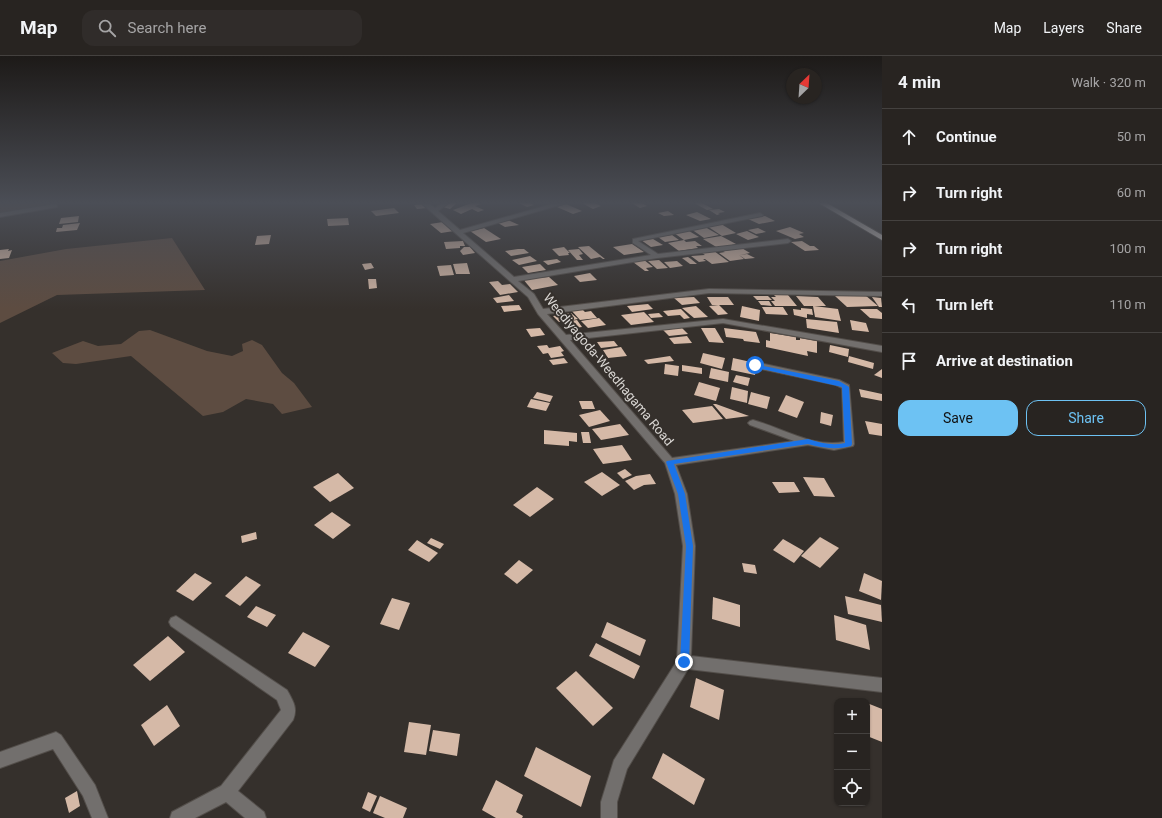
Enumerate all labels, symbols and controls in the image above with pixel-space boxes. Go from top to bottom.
search box [82,10,362,46]
text: Map [20,16,58,39]
icon: search [96,17,118,39]
text: Search here [128,19,206,37]
text: Map [994,20,1021,36]
text: Layers [1043,20,1084,36]
text: Share [1106,20,1142,36]
north arrow [786,68,822,104]
text: 4 min [898,72,941,92]
text: Walk · 320 m [1071,75,1146,90]
icon: ahead [898,126,920,148]
text: Continue [936,128,997,146]
text: 50 m [1117,129,1146,144]
icon: right [898,182,920,204]
text: Turn right [936,184,1002,202]
text: 60 m [1117,185,1146,200]
icon: right [898,238,920,260]
text: Turn right [936,240,1002,258]
text: 100 m [1109,241,1146,256]
street label: Weediyagoda-Weedhagama Road [541,290,677,448]
icon: left [898,294,920,316]
text: Turn left [936,296,993,314]
text: 110 m [1109,297,1146,312]
icon: arrive [898,350,920,372]
text: Arrive at destination [936,352,1073,370]
route start [746,356,764,374]
button: Save [898,400,1018,436]
button: Share [1026,400,1146,436]
route end [675,653,693,671]
map controls [834,698,870,806]
button: + [834,698,870,734]
button: − [834,734,870,770]
button: locate [834,770,870,806]

